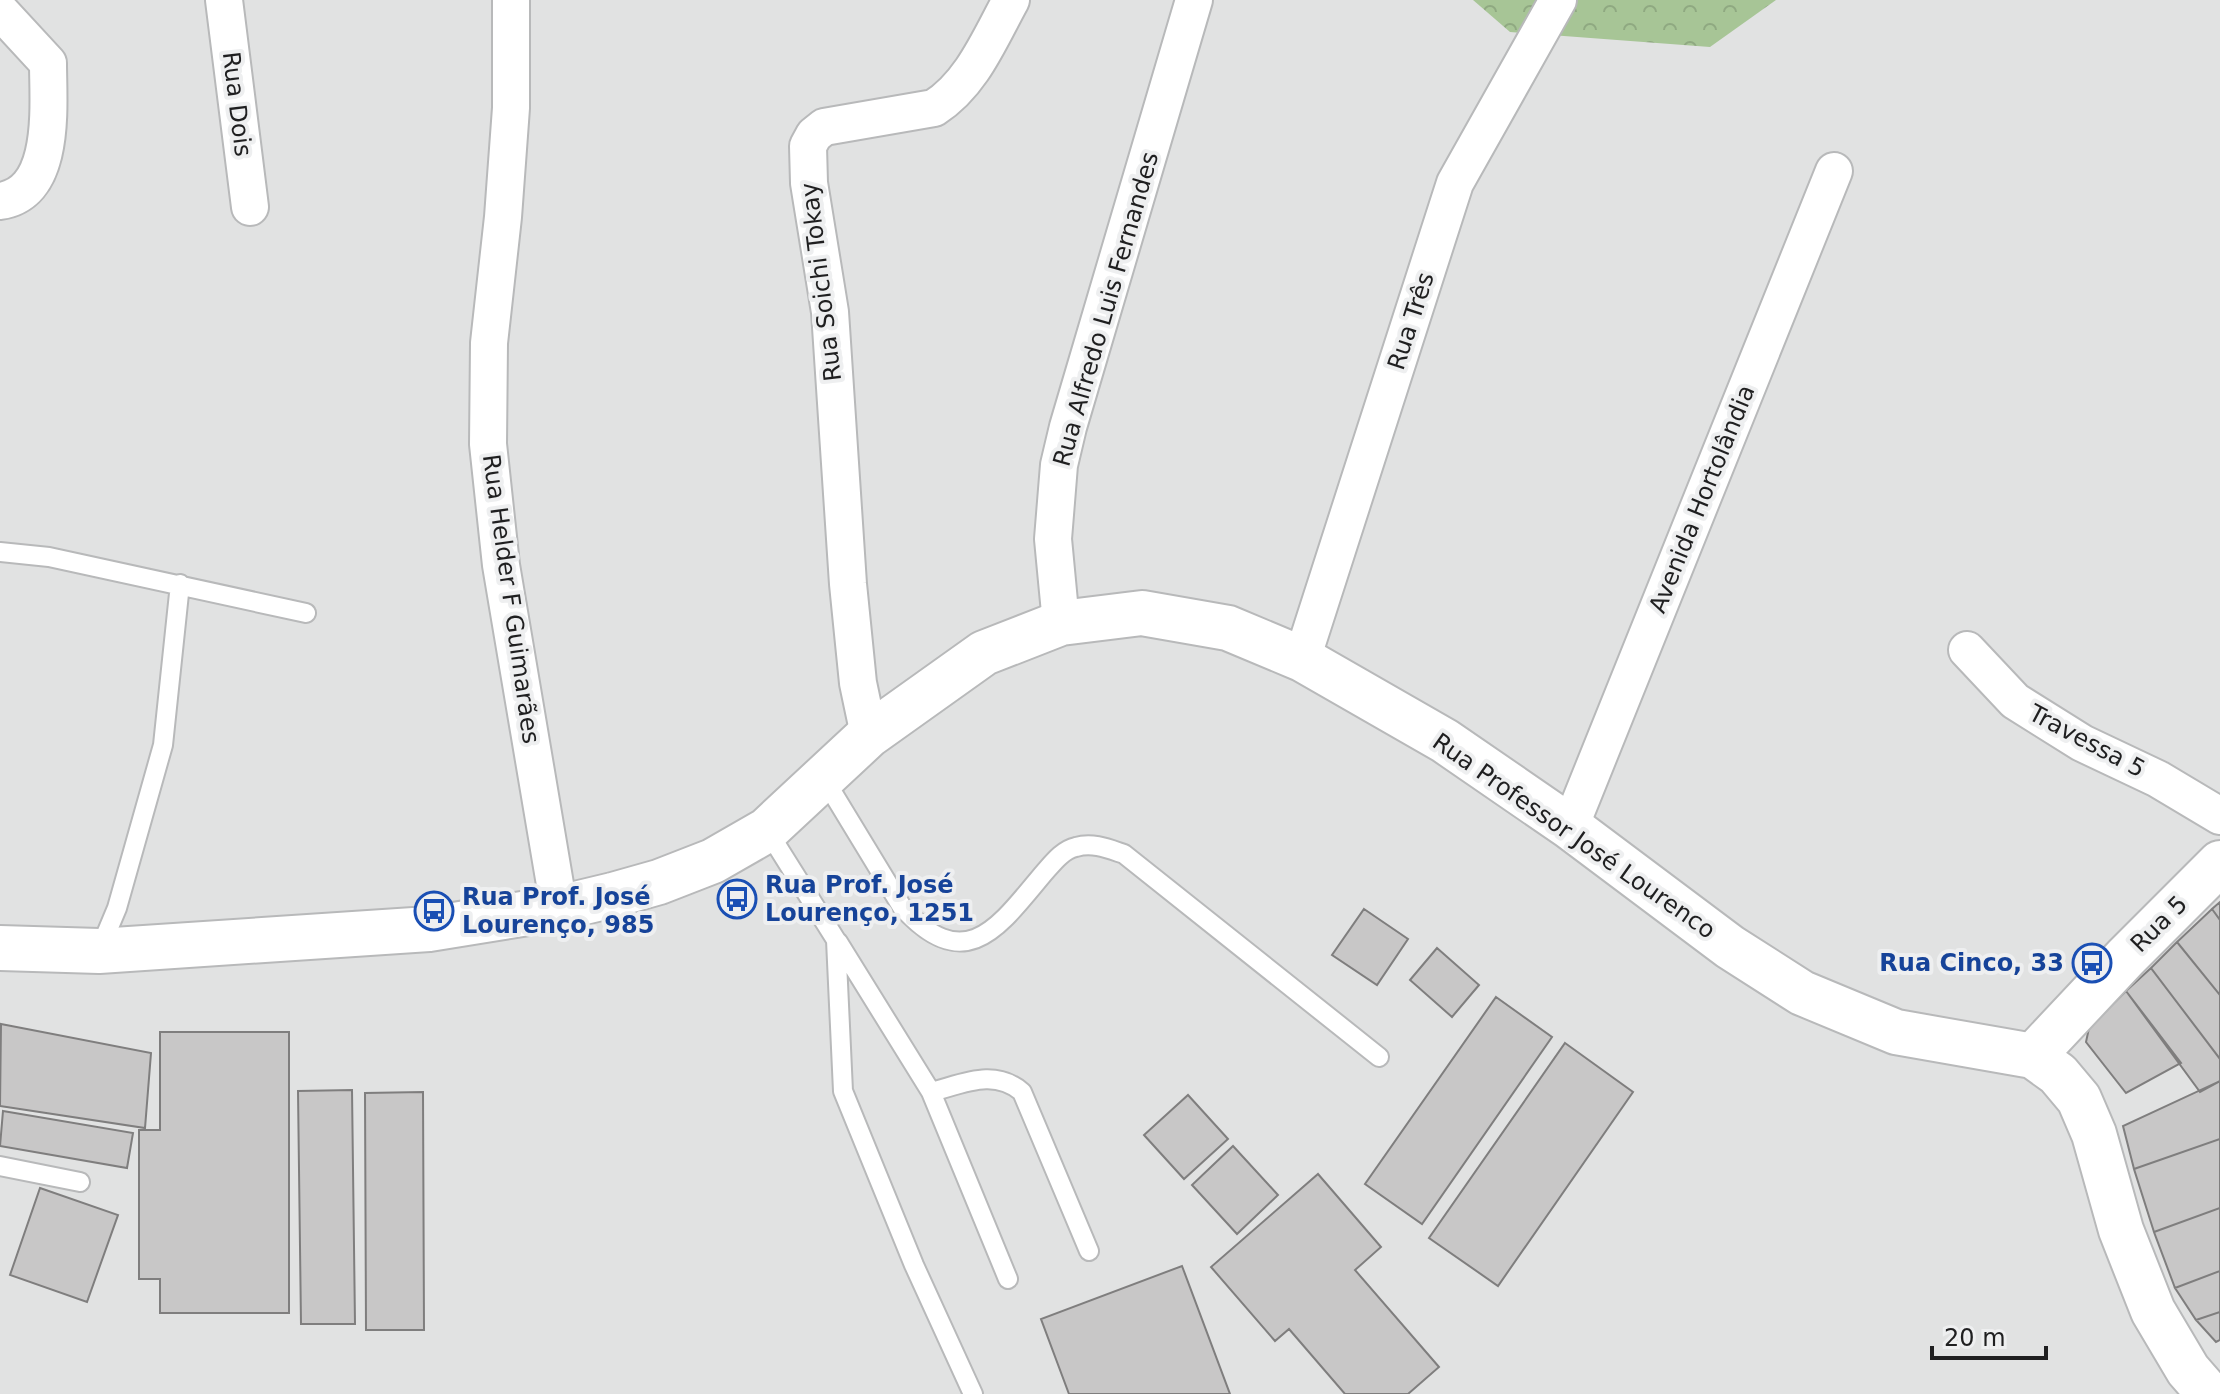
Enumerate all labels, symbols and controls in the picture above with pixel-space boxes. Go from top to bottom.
street label: Rua Dois [217,50,257,158]
street label: Rua Alfredo Luis Fernandes [1048,149,1164,469]
street label: Rua Soichi Tokay [795,181,847,383]
street label: Rua Três [1382,269,1440,373]
street label: Avenida Hortolândia [1643,381,1761,617]
street label: Rua Helder F Guimarães [477,452,545,746]
street label: Travessa 5 [2023,698,2150,783]
street label: Rua Professor José Lourenco [1427,728,1721,944]
place label: Rua Prof. José Lourenço, 1251 [765,871,974,927]
bus stop icon: Rua Prof. José Lourenço, 1251 [716,878,758,920]
place label: Rua Prof. José Lourenço, 985 [462,883,654,939]
bus stop icon: Rua Prof. José Lourenço, 985 [413,890,455,932]
street label: Rua 5 [2125,890,2193,958]
bus stop icon: Rua Cinco, 33 [2071,942,2113,984]
place label: Rua Cinco, 33 [1879,949,2064,977]
scale bar [1932,1310,2046,1360]
text: 20 m [1944,1324,2006,1352]

